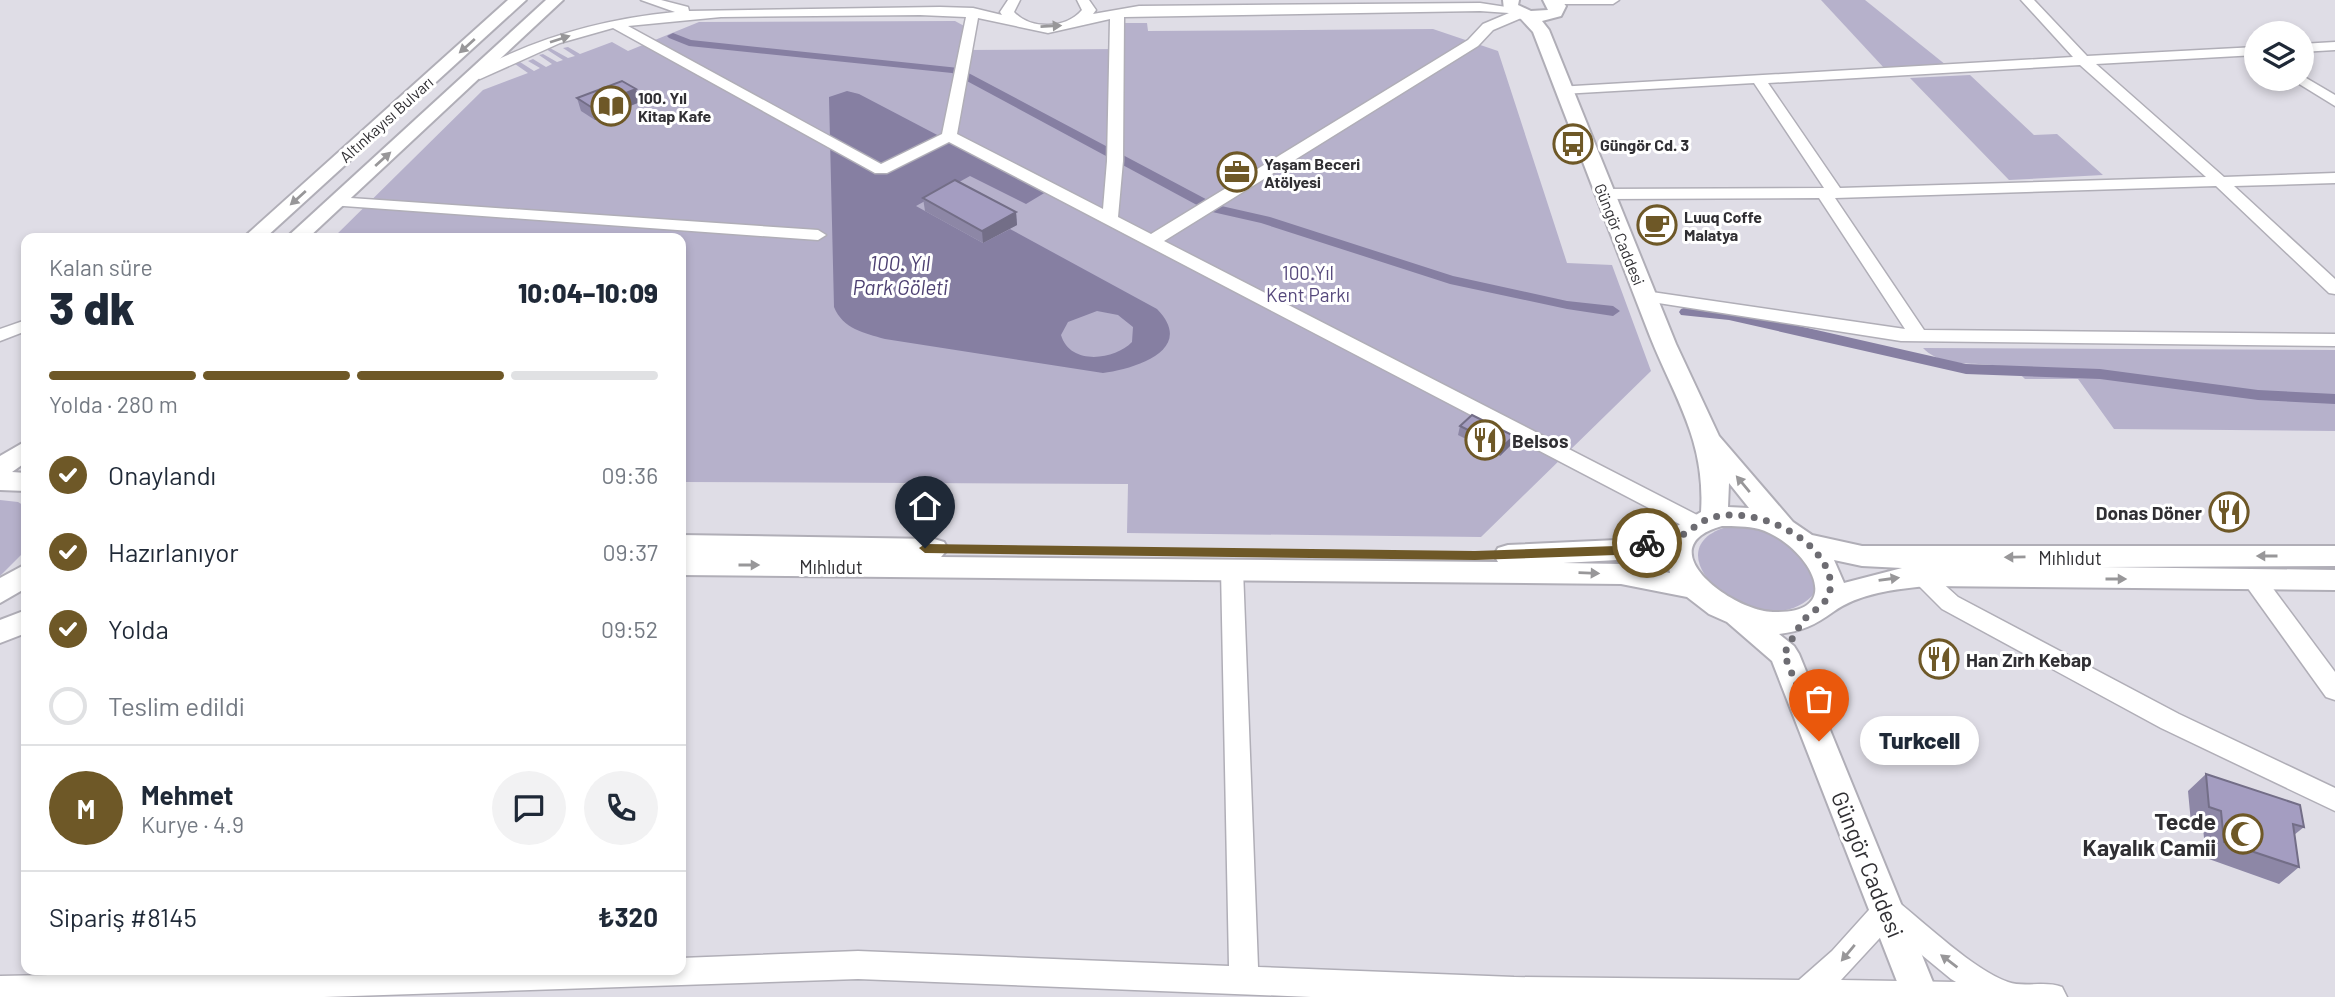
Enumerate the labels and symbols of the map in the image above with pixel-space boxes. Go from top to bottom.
one-way arrow [1040,21,1062,32]
one-way arrow [549,33,570,43]
one-way arrow [458,38,476,54]
street label: Altınkayısı Bulvarı [335,72,437,166]
library icon: 100. Yıl Kitap Kafe [590,85,632,127]
place label: 100. Yıl Kitap Kafe [638,88,712,125]
bus stop icon: Güngör Cd. 3 [1552,123,1594,165]
place label: Güngör Cd. 3 [1600,135,1689,154]
office icon: Yaşam Beceri Atölyesi [1216,151,1258,193]
one-way arrow [374,152,391,168]
place label: Yaşam Beceri Atölyesi [1264,154,1360,191]
street label: Güngör Caddesi [1591,180,1649,288]
one-way arrow [289,190,307,206]
cafe icon: Luuq Coffe Malatya [1636,204,1678,246]
place label: Luuq Coffe Malatya [1684,207,1762,244]
water label: 100. Yıl Park Göleti [852,250,948,299]
park label: 100.Yıl Kent Parkı [1266,261,1350,306]
restaurant icon: Belsos [1464,419,1506,461]
place label: Belsos [1512,429,1568,452]
pin [895,476,955,548]
one-way arrow [1736,476,1751,494]
restaurant icon: Donas Döner [2208,491,2250,533]
place label: Donas Döner [2096,501,2203,524]
courier [1612,508,1682,578]
street label: Mıhlıdut [2038,546,2102,569]
one-way arrow [2256,550,2278,562]
one-way arrow [2004,551,2026,563]
street label: Mıhlıdut [799,555,863,578]
one-way arrow [738,559,760,571]
one-way arrow [1578,568,1600,579]
one-way arrow [1878,573,1900,584]
one-way arrow [2105,573,2127,585]
restaurant icon: Han Zırh Kebap [1918,638,1960,680]
place label: Han Zırh Kebap [1966,648,2092,671]
pin [1789,669,1849,741]
callout: Turkcell [1861,716,1980,766]
street label: Güngör Caddesi [1826,787,1910,941]
place label: Tecde Kayalık Camii [2083,807,2216,861]
mosque icon: Tecde Kayalık Camii [2222,813,2264,855]
one-way arrow [1840,944,1856,962]
one-way arrow [1940,954,1958,968]

